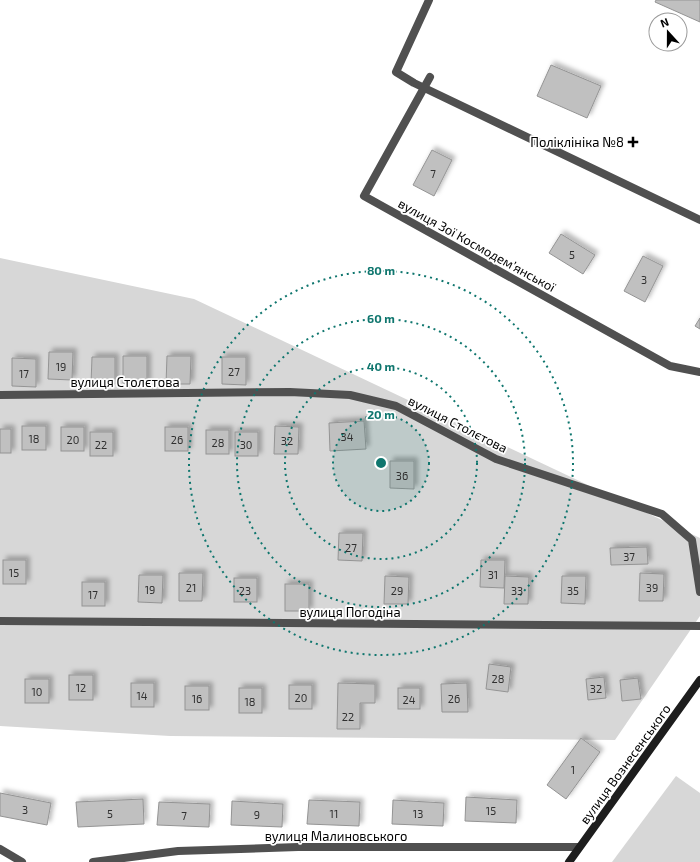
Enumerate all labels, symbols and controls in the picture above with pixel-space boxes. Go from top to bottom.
north arrow [648,12,688,52]
text: N [658,15,670,30]
place label: Поліклініка №8 [530,134,624,150]
marker: Поліклініка №8 [627,136,639,148]
house number: 7 [430,167,436,180]
street label: вулиця Зої Космодем’янської [396,195,559,295]
house number: 5 [569,248,575,261]
text: 80 m [367,263,395,277]
house number: 3 [641,273,647,286]
text: 60 m [367,311,395,325]
text: 40 m [367,359,395,373]
house number: 19 [56,360,66,373]
house number: 27 [228,365,240,378]
house number: 17 [19,367,29,380]
street label: вулиця Столєтова [70,374,180,390]
street label: вулиця Столєтова [406,392,510,456]
text: 20 m [367,407,395,421]
house number: 34 [341,430,354,443]
house number: 18 [28,432,40,445]
house number: 20 [67,433,79,446]
house number: 26 [171,433,183,446]
house number: 32 [281,434,293,447]
house number: 28 [212,436,224,449]
house number: 22 [95,438,107,451]
house number: 30 [240,438,252,451]
centre of rings [374,456,388,470]
house number: 36 [396,469,408,482]
house number: 27 [345,541,357,554]
house number: 37 [623,550,635,563]
house number: 15 [9,566,19,579]
house number: 31 [488,568,498,581]
house number: 21 [186,581,196,594]
house number: 39 [646,581,658,594]
house number: 19 [145,583,155,596]
house number: 23 [239,584,251,597]
house number: 29 [391,584,403,597]
house number: 33 [511,584,523,597]
house number: 35 [567,584,579,597]
house number: 17 [88,588,98,601]
street label: вулиця Погодіна [299,604,401,620]
house number: 28 [492,672,504,685]
house number: 12 [76,681,86,694]
house number: 32 [590,682,602,695]
house number: 10 [31,685,43,698]
house number: 14 [136,689,148,702]
house number: 20 [295,691,307,704]
house number: 16 [192,692,202,705]
house number: 26 [448,692,460,705]
house number: 24 [403,693,416,706]
house number: 18 [244,695,256,708]
street label: вулиця Вознесенського [576,701,674,827]
house number: 22 [342,710,354,723]
house number: 1 [571,763,575,776]
house number: 3 [22,803,28,816]
house number: 15 [486,804,496,817]
house number: 5 [107,807,113,820]
house number: 11 [330,807,338,820]
house number: 13 [413,807,423,820]
house number: 9 [254,808,260,821]
house number: 7 [181,809,187,822]
street label: вулиця Малиновського [265,828,407,844]

